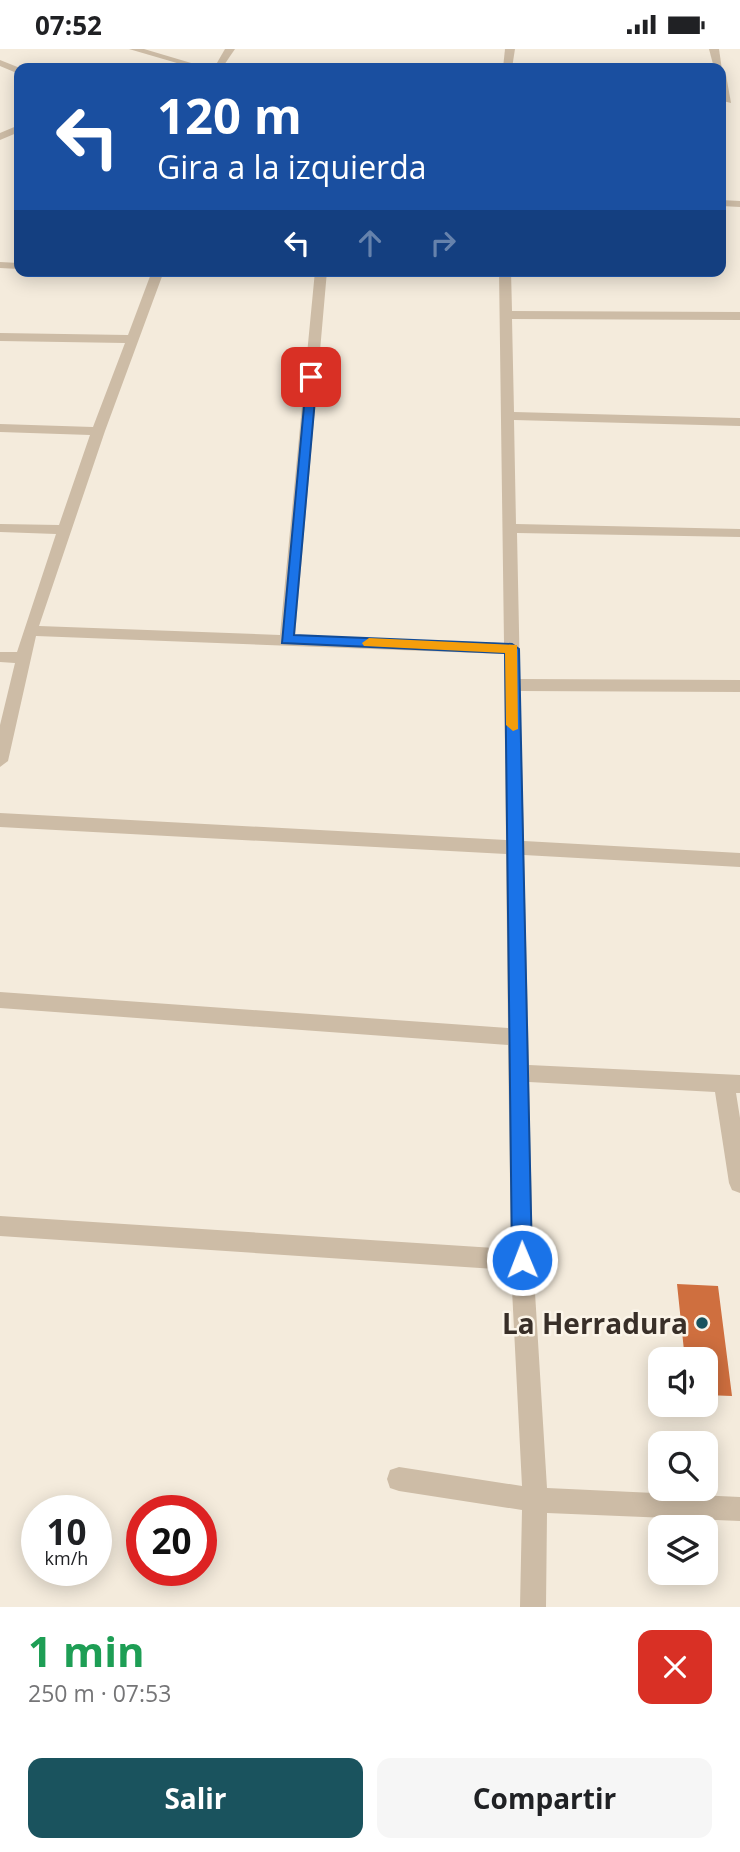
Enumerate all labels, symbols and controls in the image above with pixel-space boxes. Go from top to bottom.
text: 07:52 [35,7,102,43]
text: 120 m [157,82,302,148]
icon: left [42,91,133,182]
text: Gira a la izquierda [157,145,427,188]
icon: left [278,224,316,262]
icon: ahead [351,224,389,262]
icon: right [424,224,462,262]
pin [281,347,341,407]
icon: arrive [292,358,330,396]
position arrow [485,1223,559,1297]
place label: La Herradura [502,1304,688,1342]
marker: La Herradura [694,1315,710,1331]
map controls [648,1347,718,1585]
button: sound [648,1347,718,1417]
button: search [648,1431,718,1501]
speed limit sign: 20 [126,1495,217,1586]
text: 10 [46,1508,87,1555]
button: layers [648,1515,718,1585]
text: km/h [45,1546,88,1570]
text: 1 min [28,1622,145,1679]
button: close [638,1630,712,1704]
text: 250 m · 07:53 [28,1677,171,1709]
button: Salir [28,1758,363,1838]
button: Compartir [377,1758,712,1838]

